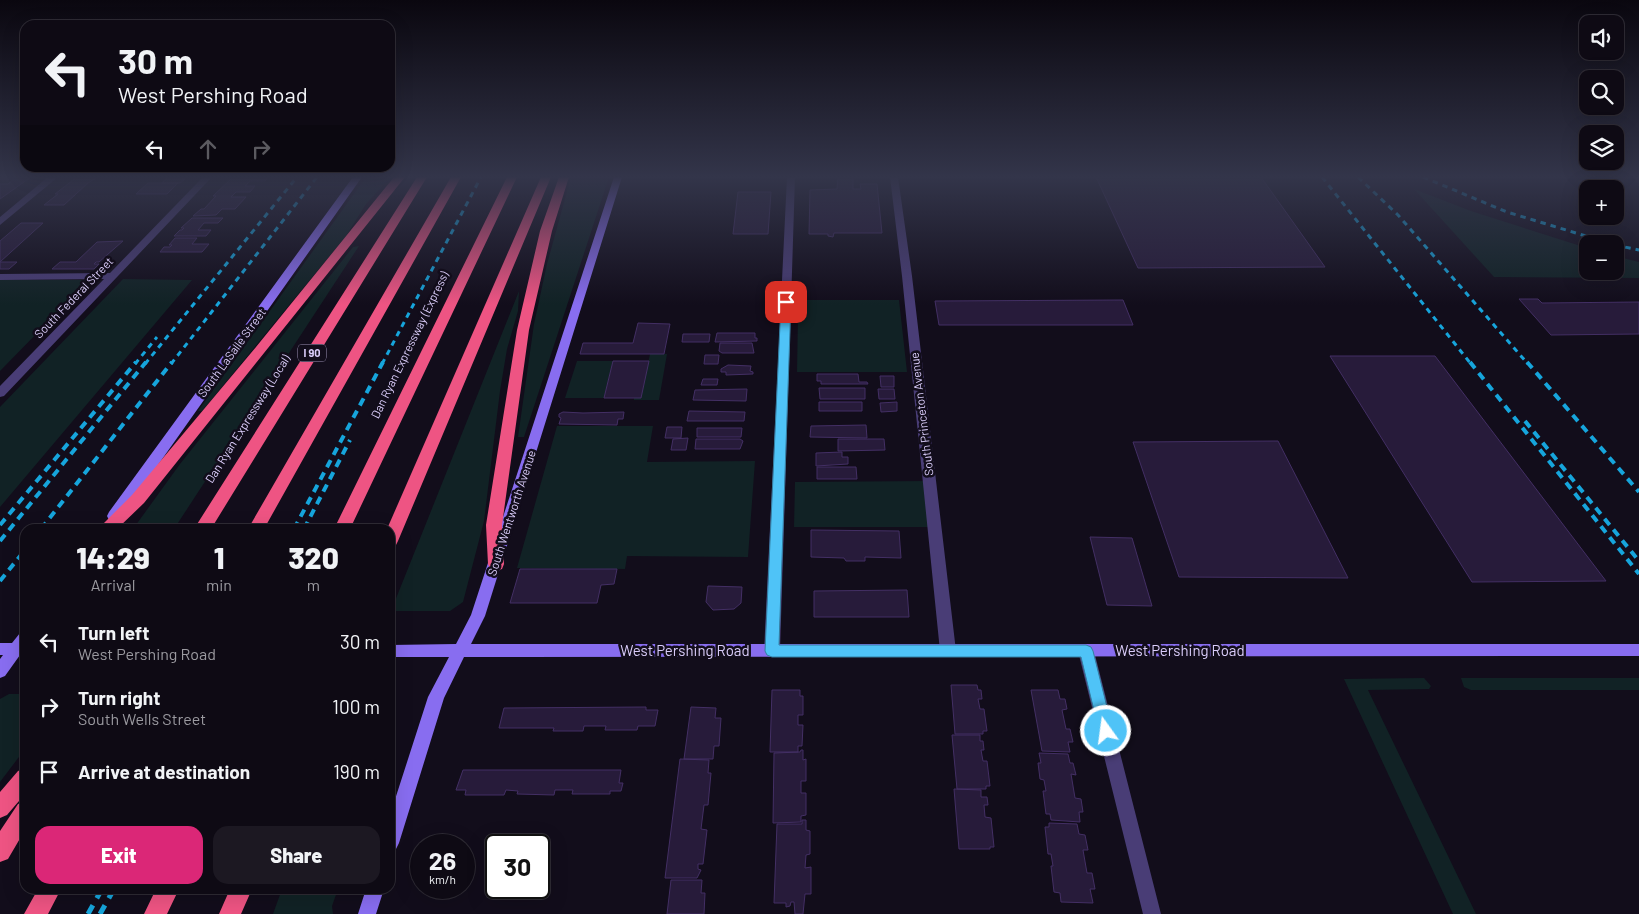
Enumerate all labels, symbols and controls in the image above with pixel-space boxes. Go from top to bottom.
map controls [1579,15,1624,280]
button: sound [1579,15,1624,60]
text: 30 m [118,39,193,81]
icon: left [35,40,100,105]
button: search [1579,70,1624,115]
text: West Pershing Road [118,81,308,107]
button: layers [1579,125,1624,170]
icon: left [141,135,169,163]
icon: ahead [194,135,222,163]
icon: right [247,135,275,163]
button: + [1579,180,1624,225]
button: − [1579,235,1624,280]
street label: South Federal Street [31,254,116,341]
street label: Dan Ryan Expressway (Express) [367,268,451,420]
pin [765,281,807,323]
icon: arrive [772,288,800,316]
street label: South LaSalle Street [194,305,268,400]
road number: I 90 [298,344,326,362]
street label: Dan Ryan Expressway (Local) [202,351,293,485]
street label: South Princeton Avenue [906,352,936,477]
street label: South Wentworth Avenue [484,448,538,577]
text: 14:29 [76,539,150,575]
text: 1 [214,539,224,575]
text: 320 [288,539,339,575]
text: Arrival [91,575,135,594]
text: min [206,575,232,594]
text: m [307,575,320,594]
text: Turn left [78,621,149,644]
icon: left [35,628,63,656]
text: 30 m [340,630,380,653]
street label: West Pershing Road [620,641,750,659]
street label: West Pershing Road [1115,641,1245,659]
text: West Pershing Road [78,644,216,663]
text: Turn right [78,686,160,709]
icon: right [35,693,63,721]
text: 100 m [332,695,380,718]
position arrow [1079,704,1131,756]
text: South Wells Street [78,709,206,728]
icon: arrive [35,758,63,786]
text: Arrive at destination [78,760,250,783]
text: 190 m [333,760,380,783]
button: Exit [35,826,203,884]
button: Share [213,826,380,884]
speed limit sign: 30 [485,834,550,899]
text: 26 [429,845,456,875]
text: km/h [429,872,456,886]

